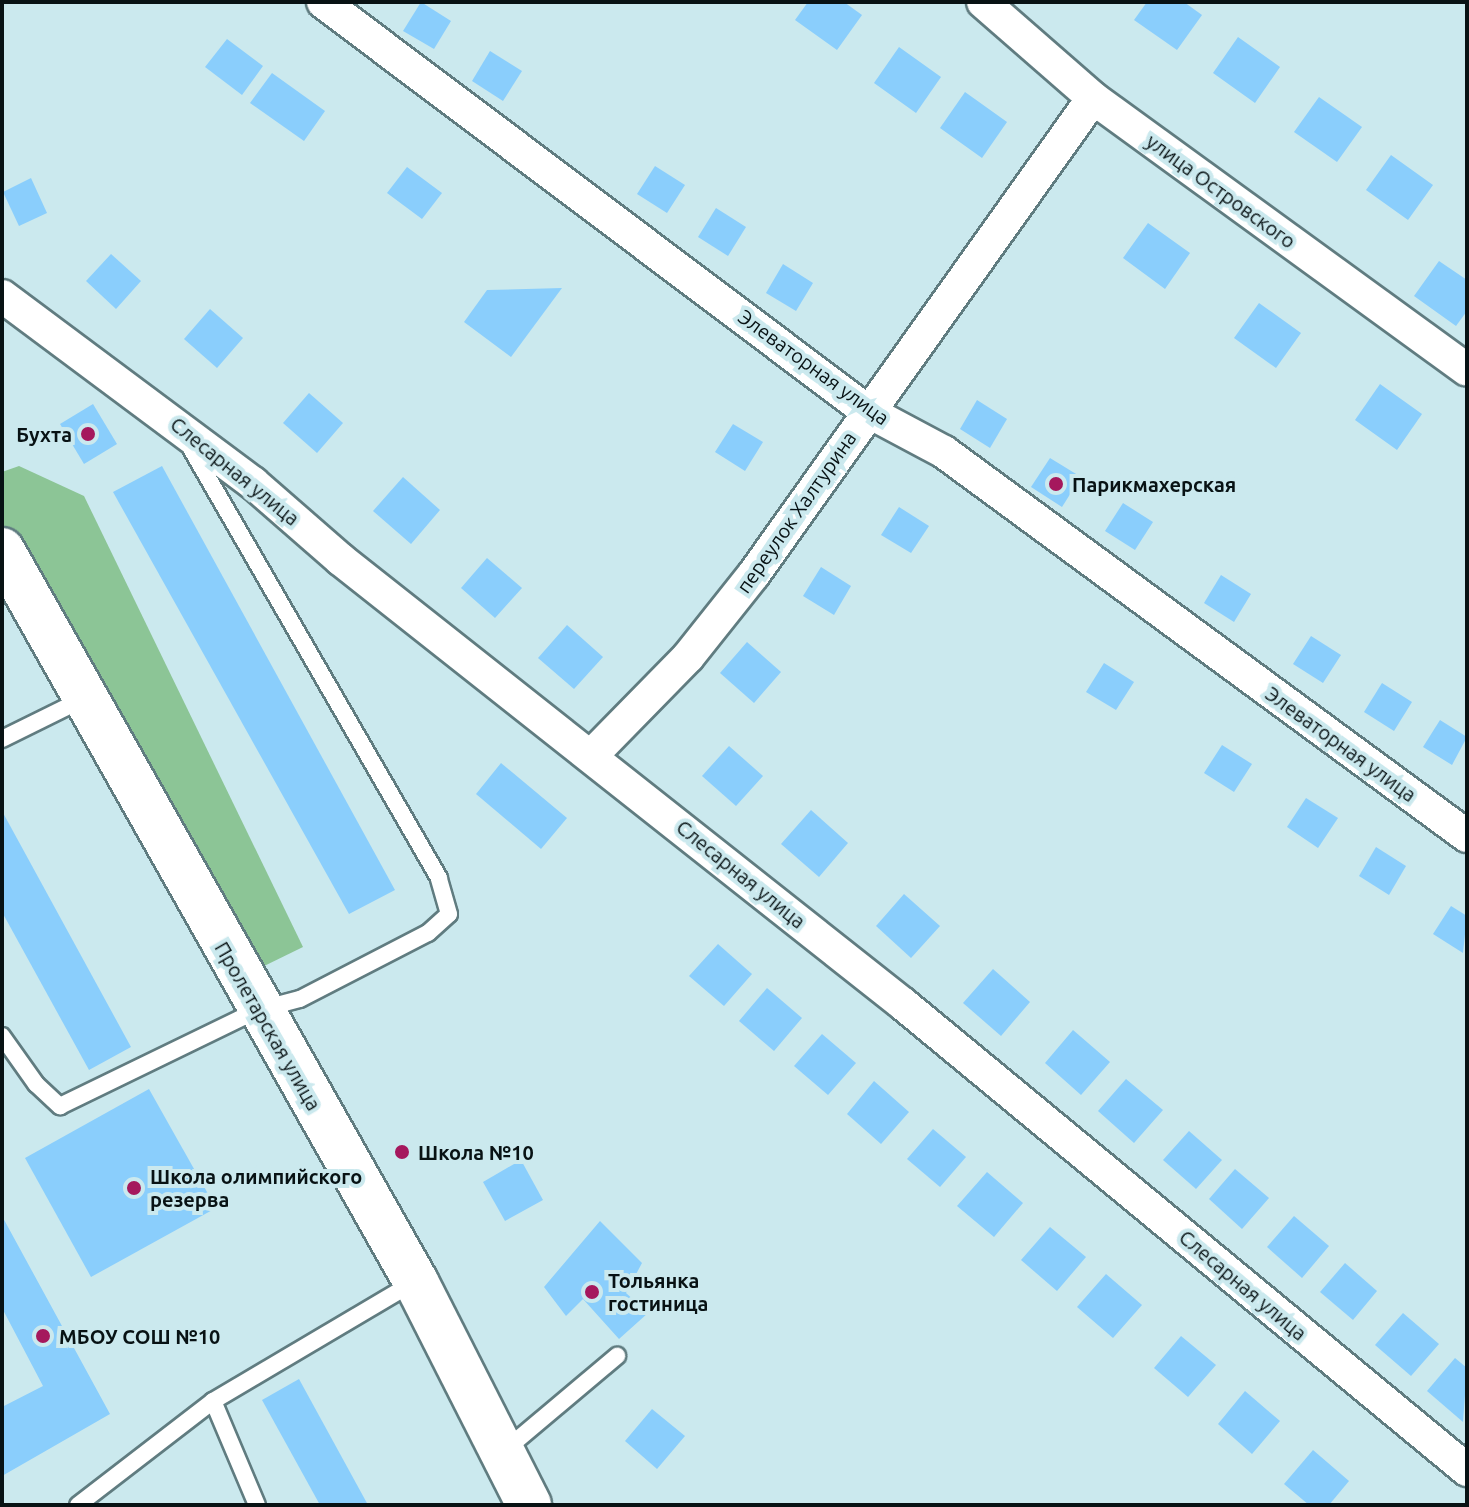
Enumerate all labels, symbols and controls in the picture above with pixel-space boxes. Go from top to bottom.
street label: улица Островского [1142,129,1300,253]
street label: Элеваторная улица [734,304,894,430]
street label: Слесарная улица [166,412,304,530]
place label: Бухта [16,422,72,446]
marker: Бухта [79,425,97,443]
street label: переулок Халтурина [731,427,861,597]
place label: Парикмахерская [1072,472,1236,496]
marker: Парикмахерская [1047,475,1065,493]
street label: Элеваторная улица [1261,681,1421,807]
street label: Слесарная улица [672,815,810,933]
street label: Пролетарская улица [210,937,326,1115]
place label: Школа №10 [418,1140,534,1164]
marker: Школа №10 [393,1143,411,1161]
place label: Школа олимпийского резерва [150,1164,362,1211]
marker: Школа олимпийского резерва [125,1179,143,1197]
street label: Слесарная улица [1175,1225,1311,1345]
place label: Тольянка гостиница [608,1268,708,1315]
marker: Тольянка гостиница [583,1283,601,1301]
place label: МБОУ СОШ №10 [59,1324,220,1348]
marker: МБОУ СОШ №10 [34,1327,52,1345]

